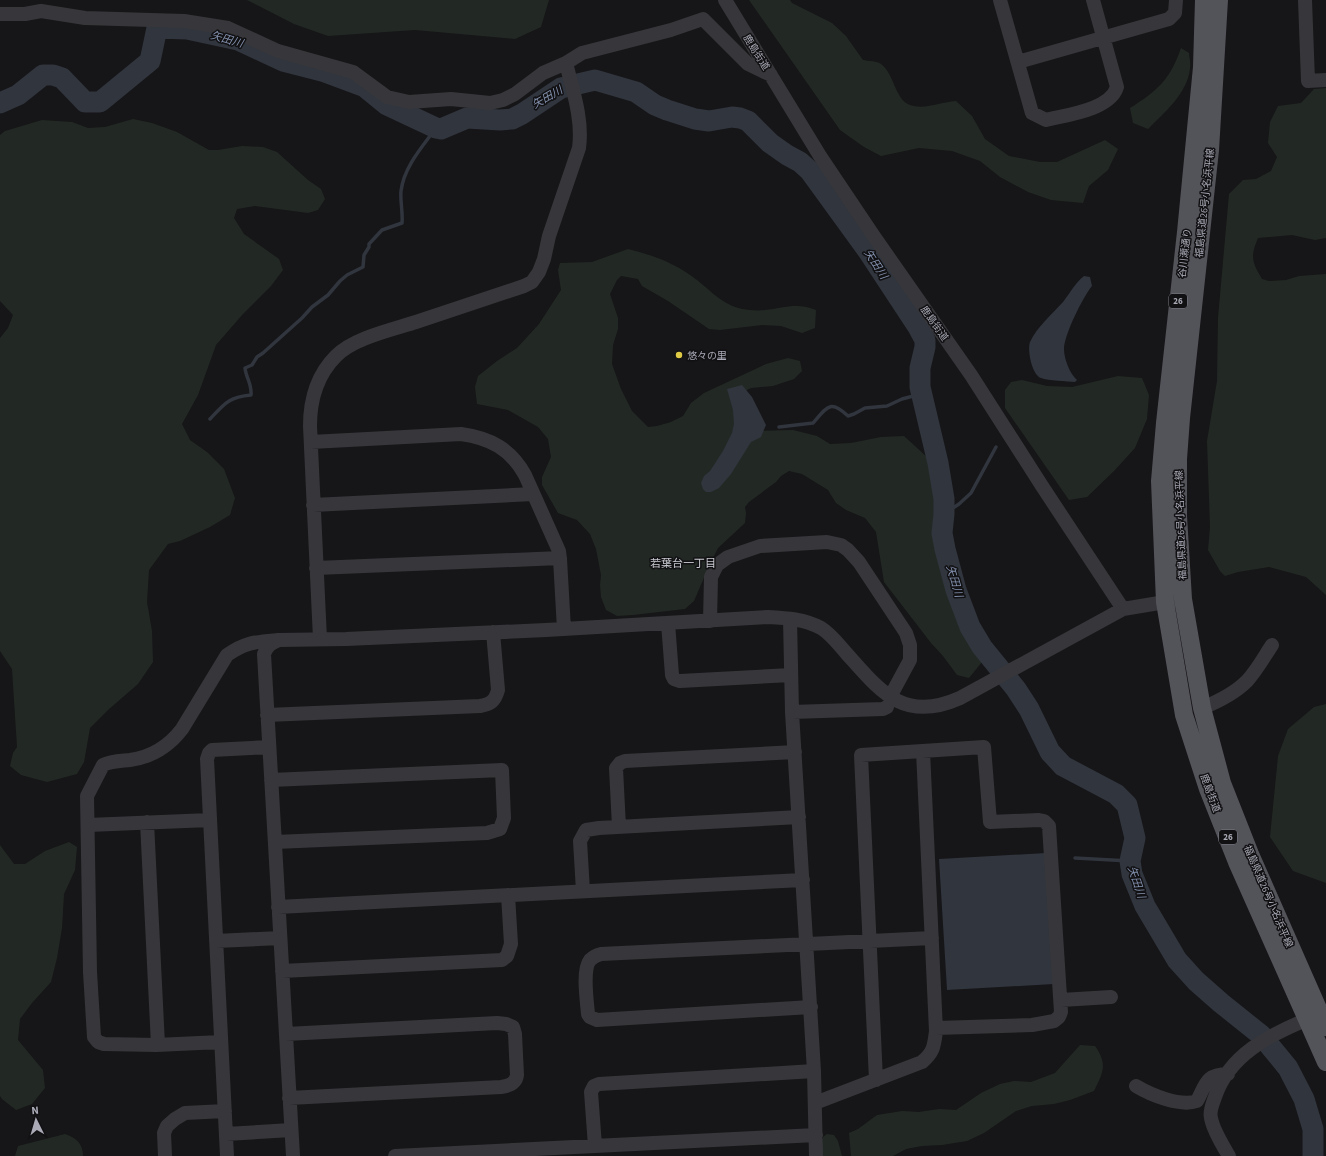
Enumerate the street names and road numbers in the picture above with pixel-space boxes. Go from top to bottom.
street label: 鹿島街道 [740,32,773,73]
street label: 福島県道26号小名浜平線 [1192,148,1218,259]
street label: 谷川瀬通り [1175,227,1195,279]
road number: 26 [1169,294,1187,308]
street label: 鹿島街道 [917,303,951,344]
street label: 福島県道26号小名浜平線 [1172,470,1190,580]
street label: 鹿島街道 [1197,772,1223,815]
road number: 26 [1219,830,1237,844]
street label: 福島県道26号小名浜平線 [1240,843,1296,950]

